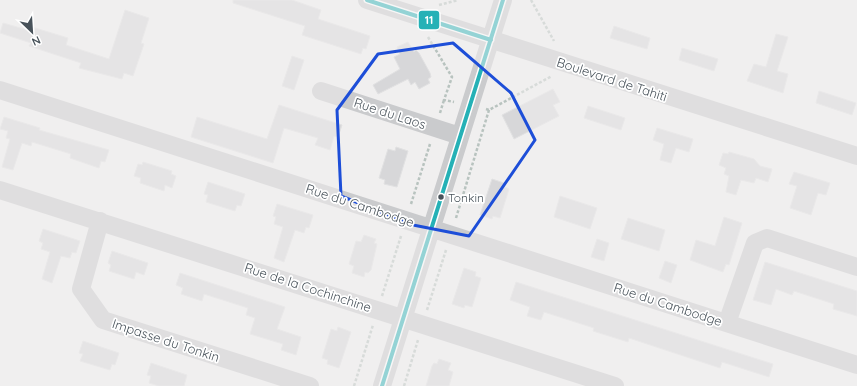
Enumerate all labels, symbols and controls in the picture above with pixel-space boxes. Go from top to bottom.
line badge: 11 [418,10,440,30]
north arrow [12,12,52,52]
text: 11 [425,13,433,27]
text: N [30,33,43,49]
street label: Boulevard de Tahiti [555,54,669,104]
street label: Rue du Laos [352,94,428,132]
street label: Rue du Cambodge [304,180,416,230]
place label: Tonkin [448,190,484,205]
marker: Tonkin [436,192,446,202]
street label: Rue de la Cochinchine [242,259,374,315]
street label: Rue du Cambodge [612,279,724,329]
street label: Impasse du Tonkin [110,315,222,365]

